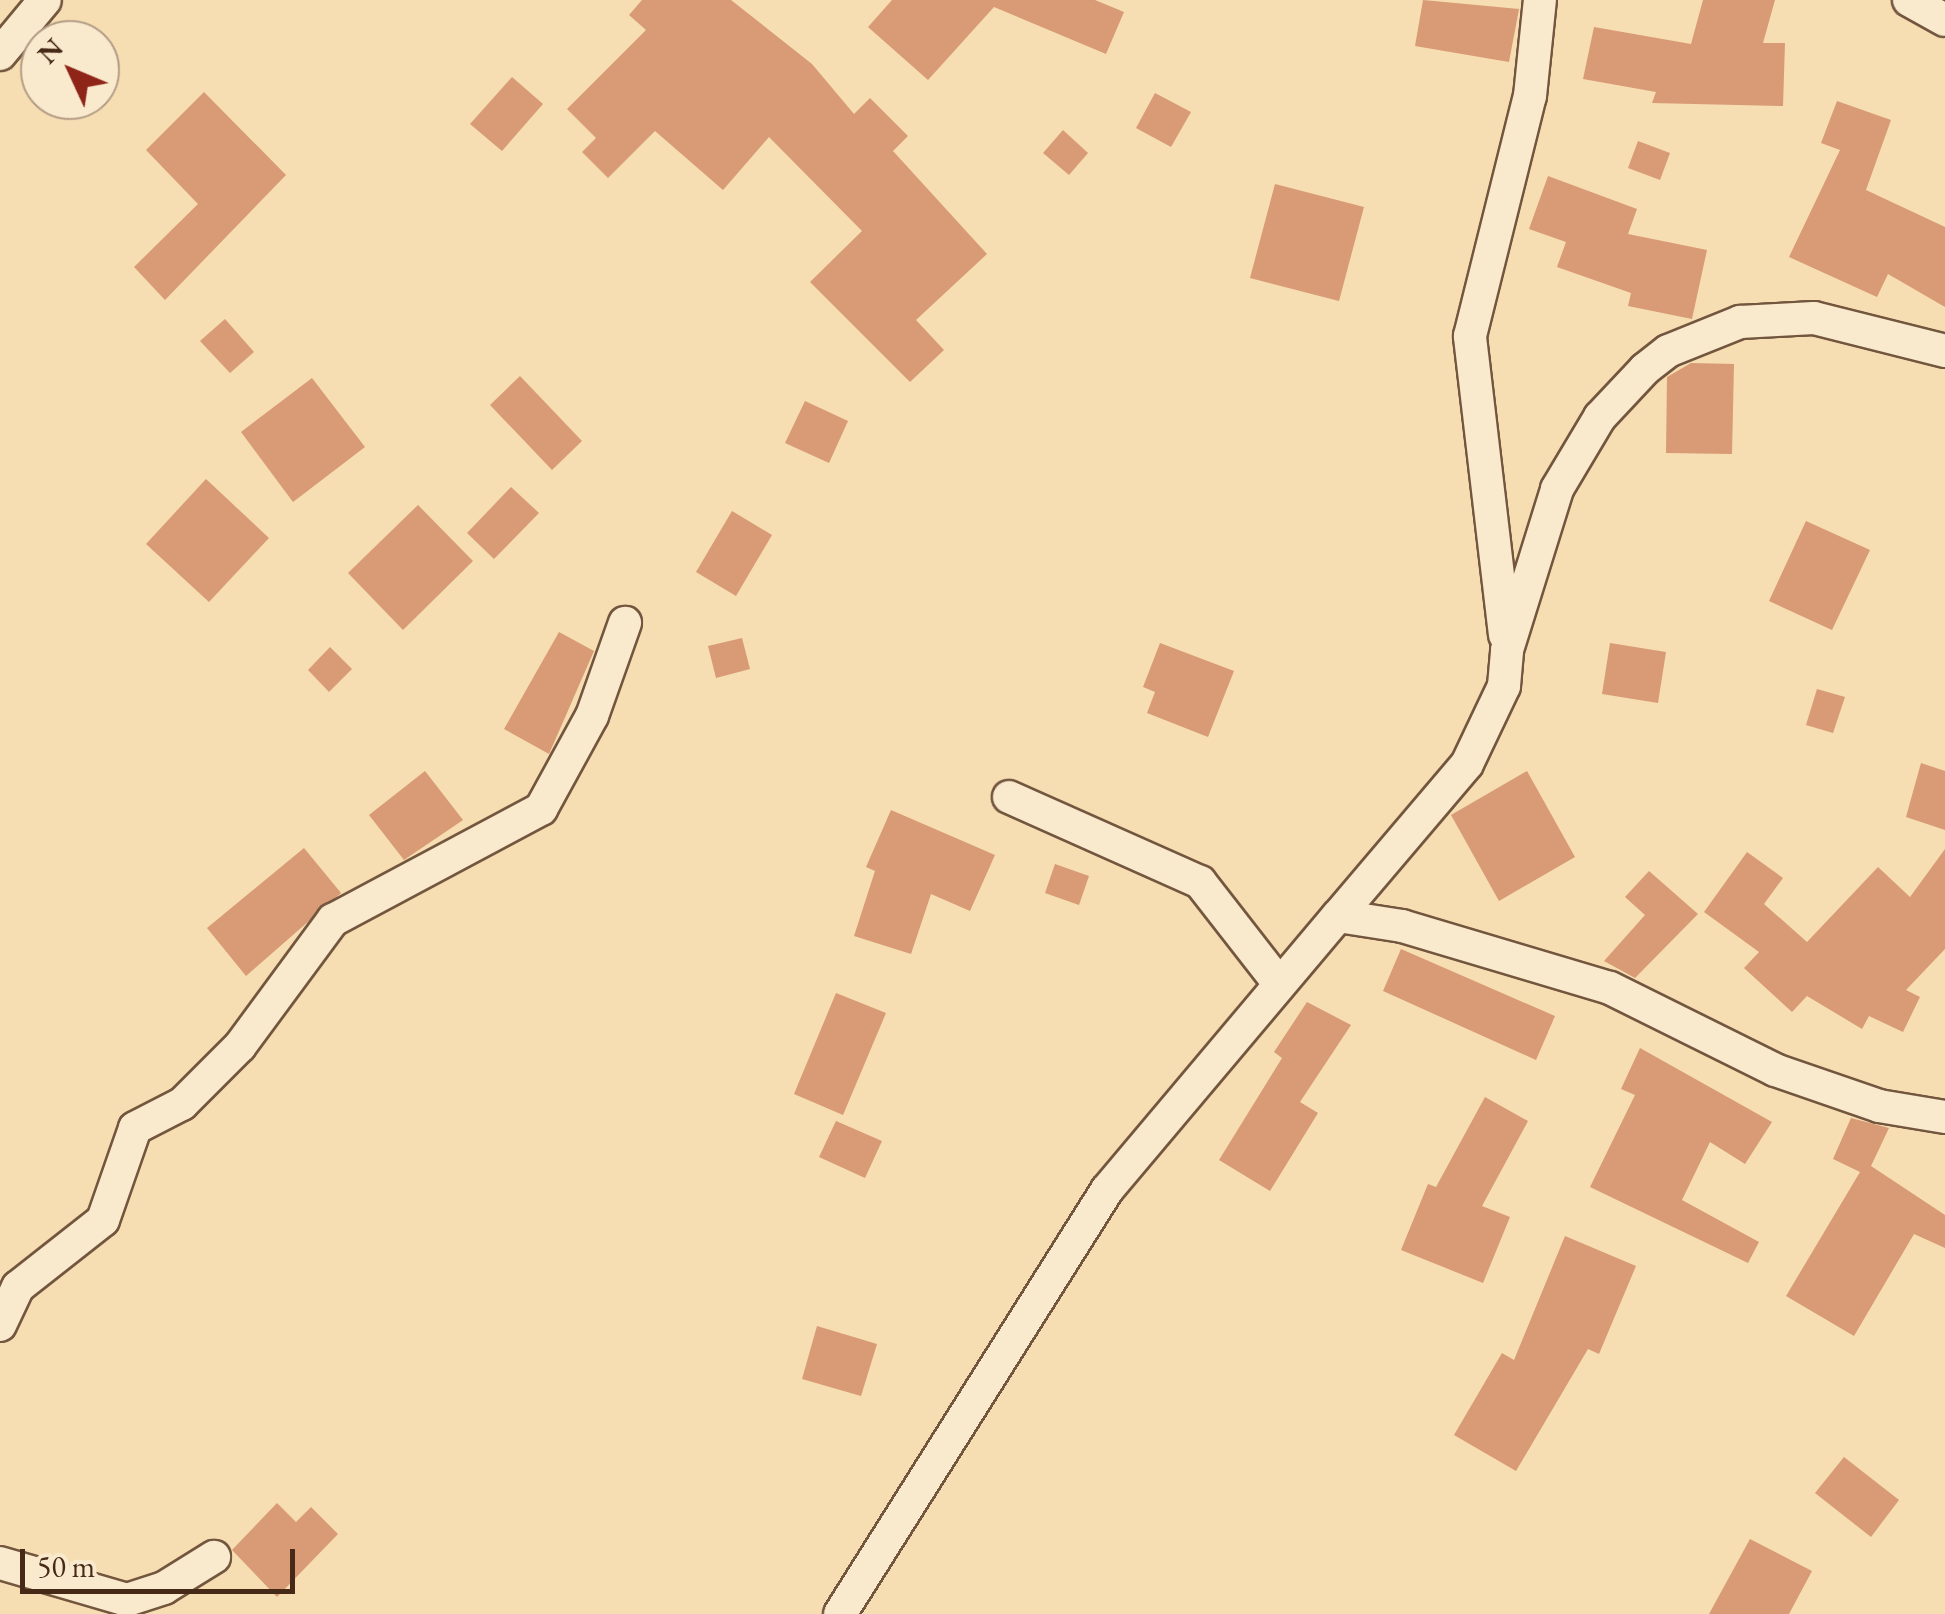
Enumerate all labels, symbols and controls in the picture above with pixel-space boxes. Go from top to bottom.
north arrow [20,20,120,120]
text: N [29,30,71,71]
scale bar [25,1529,300,1591]
text: 50 m [37,1547,95,1586]

